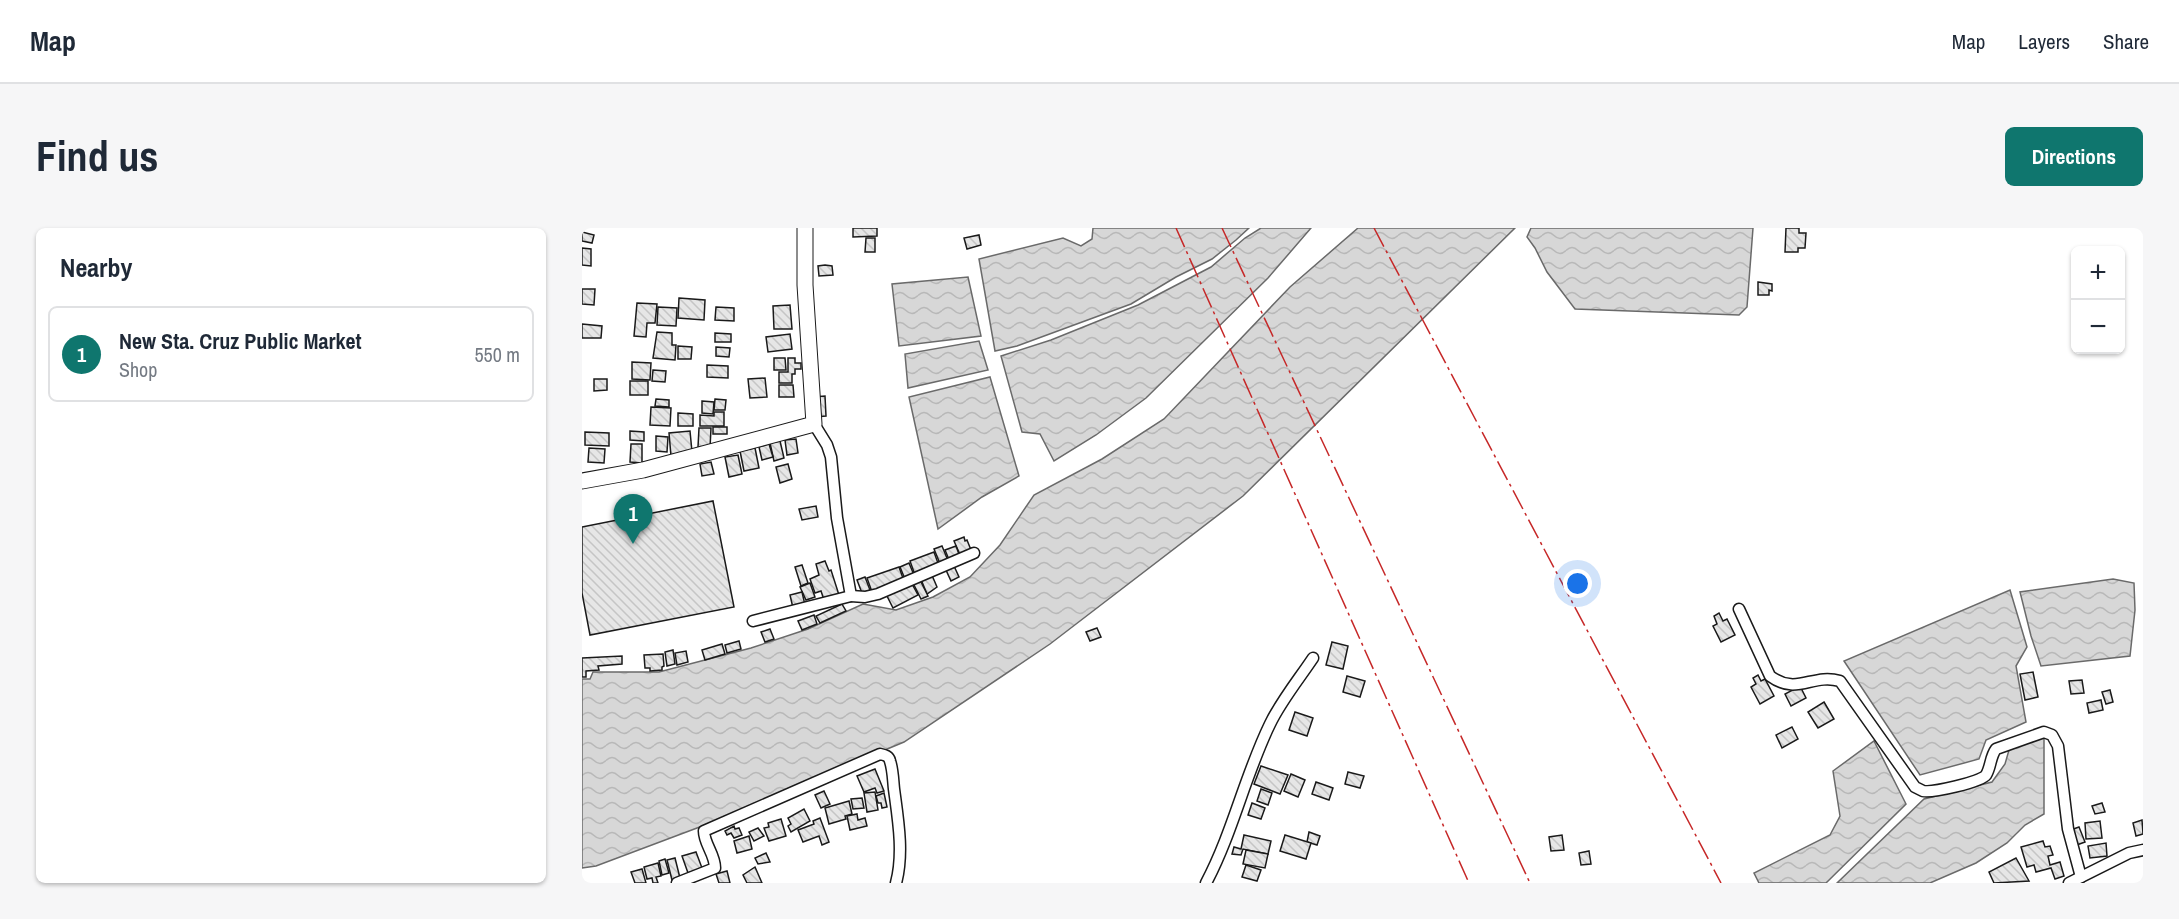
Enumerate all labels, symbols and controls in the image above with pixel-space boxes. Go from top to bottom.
text: Map [30,22,76,60]
text: Map [1952,27,1985,56]
text: Layers [2018,27,2070,56]
text: Share [2103,27,2149,56]
button: Directions [2005,127,2143,186]
text: Find us [36,128,158,184]
map controls [2071,246,2125,354]
button: + [2071,246,2125,300]
text: Nearby [60,250,132,285]
button: − [2071,300,2125,354]
text: New Sta. Cruz Public Market [119,326,362,356]
text: 1 [77,341,86,368]
text: 550 m [474,341,520,368]
text: Shop [119,356,157,383]
pin: 1 [614,494,652,544]
your location [1563,569,1592,598]

